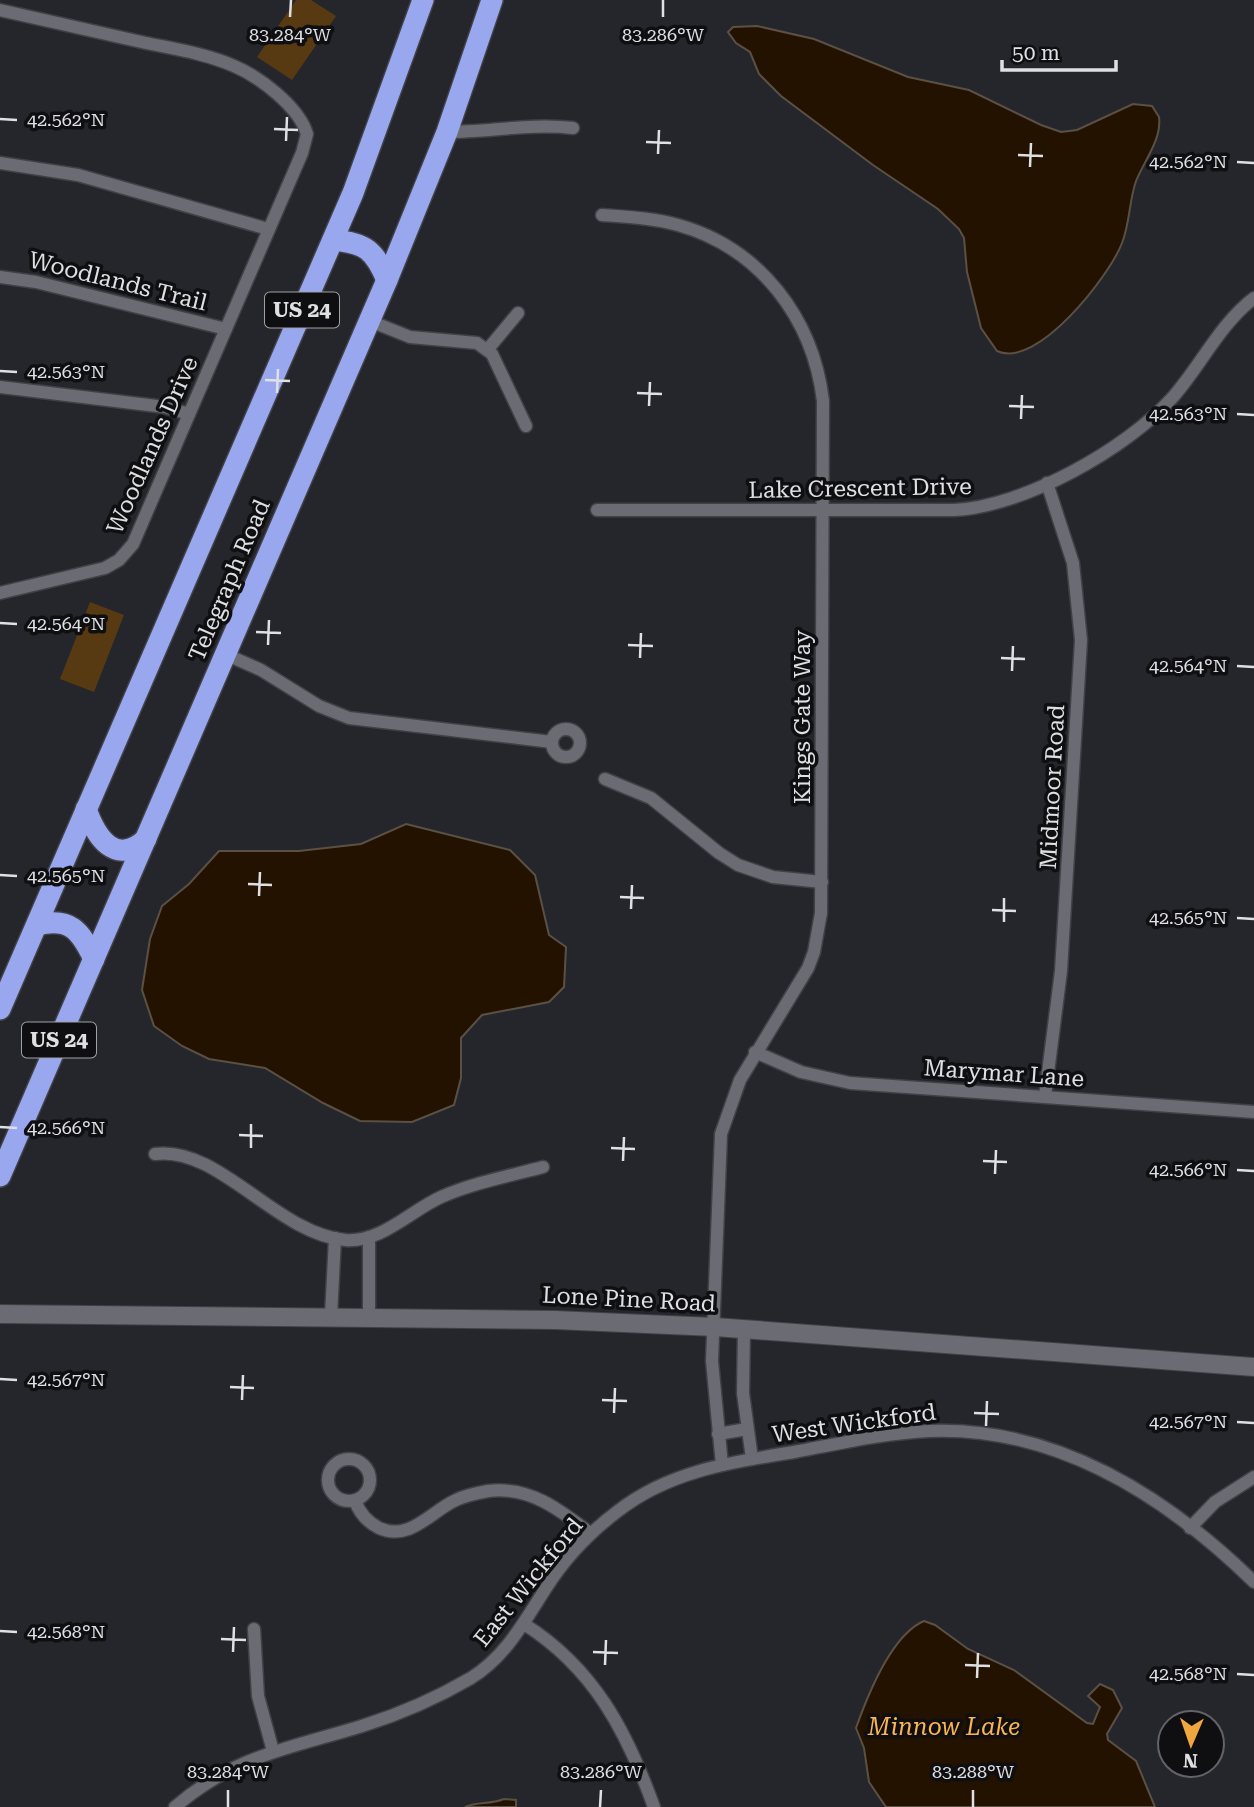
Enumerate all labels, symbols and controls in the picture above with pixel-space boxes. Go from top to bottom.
text: 83.284°W [249,24,332,45]
text: 83.286°W [622,24,705,45]
scale bar [1002,28,1116,72]
text: 50 m [1012,41,1060,65]
text: 42.562°N [27,109,105,130]
text: 42.562°N [1149,151,1227,172]
street label: Woodlands Trail [26,246,210,317]
road number: US 24 [265,292,339,328]
street label: Woodlands Drive [101,352,204,538]
text: 42.563°N [27,361,105,382]
text: 42.563°N [1149,403,1227,424]
street label: Lake Crescent Drive [748,473,972,504]
street label: Telegraph Road [183,495,276,665]
text: 42.564°N [27,613,105,634]
street label: Kings Gate Way [789,630,816,804]
text: 42.564°N [1149,655,1227,676]
street label: Midmoor Road [1035,704,1070,870]
text: 42.565°N [27,865,105,886]
text: 42.565°N [1149,907,1227,928]
road number: US 24 [22,1023,96,1058]
street label: Marymar Lane [923,1054,1085,1093]
text: 42.566°N [27,1117,105,1138]
text: 42.566°N [1149,1159,1227,1180]
street label: Lone Pine Road [542,1281,717,1318]
text: 42.567°N [27,1369,105,1390]
street label: West Wickford [770,1399,938,1448]
text: 42.567°N [1149,1411,1227,1432]
street label: East Wickford [468,1512,589,1652]
text: 42.568°N [27,1621,105,1642]
text: 42.568°N [1149,1663,1227,1684]
north arrow [1156,1709,1226,1779]
water label: Minnow Lake [867,1713,1020,1741]
text: N [1182,1749,1198,1772]
text: 83.284°W [187,1761,270,1782]
text: 83.286°W [560,1761,643,1782]
text: 83.288°W [932,1761,1015,1782]

